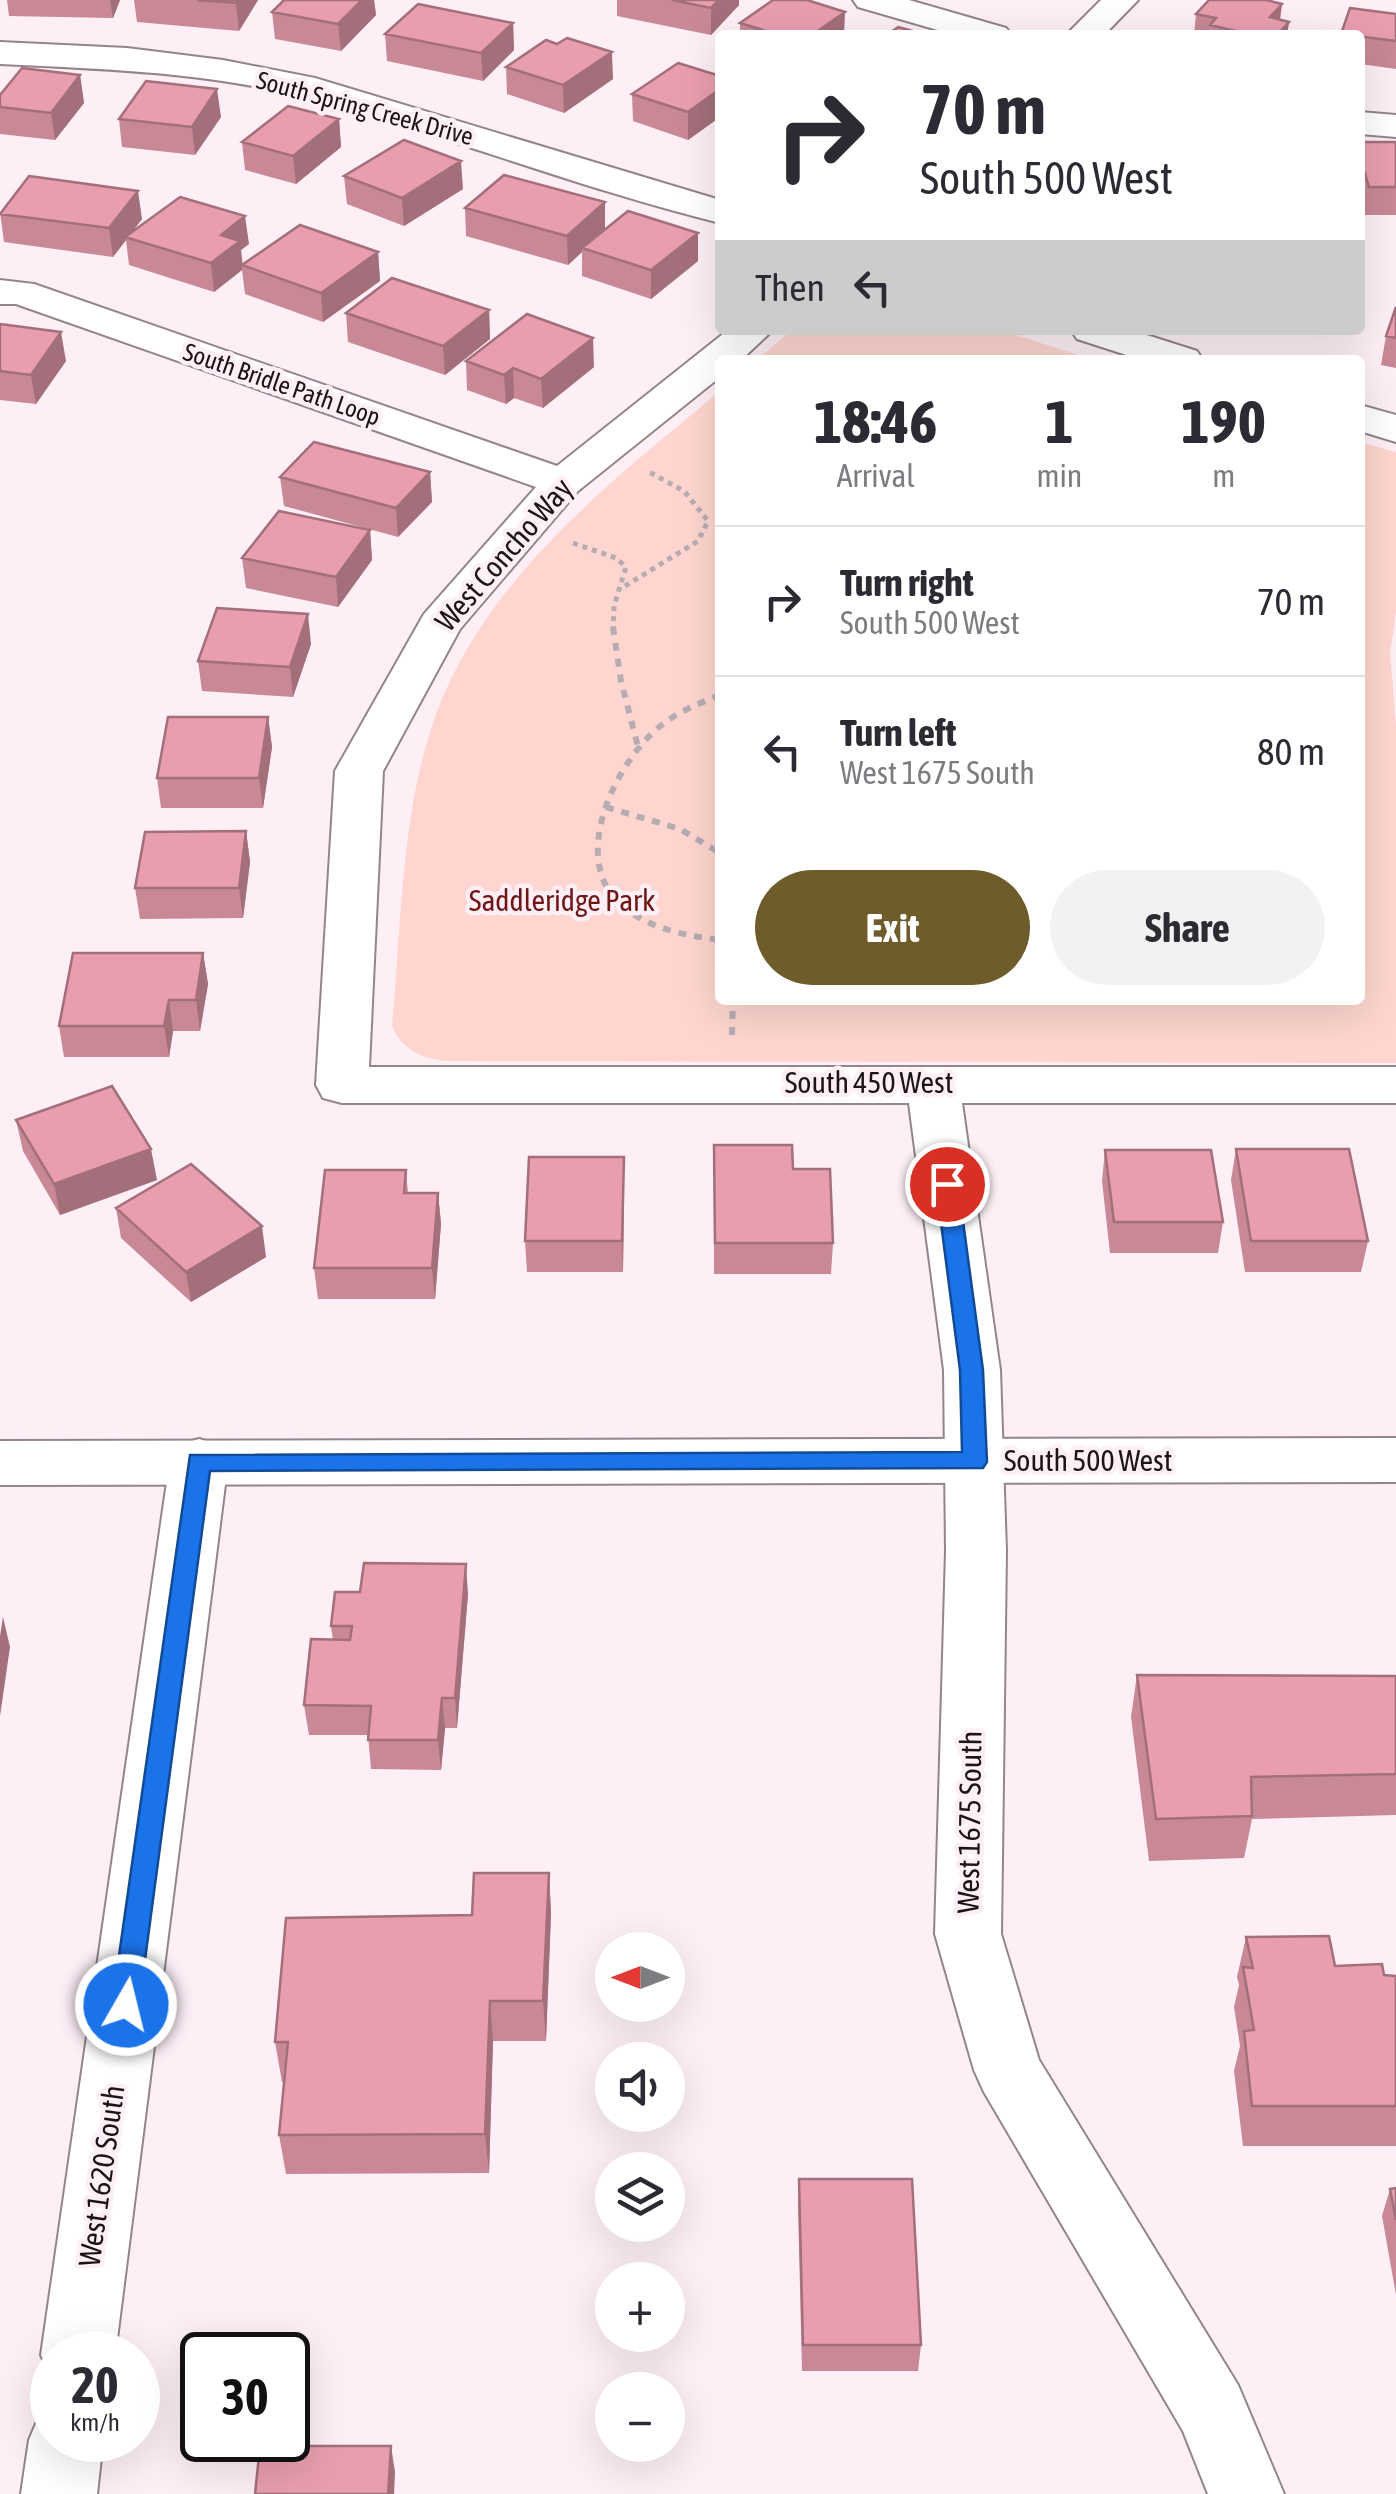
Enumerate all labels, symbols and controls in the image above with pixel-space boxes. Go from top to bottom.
street label: South Spring Creek Drive [254,66,476,150]
text: 70 m [920,69,1046,149]
icon: right [755,70,885,200]
text: South 500 West [920,152,1173,204]
icon: left [845,260,900,315]
text: Then [755,266,825,309]
street label: South Bridle Path Loop [180,337,384,431]
text: 18:46 [814,387,937,456]
text: 1 [1045,387,1074,456]
text: 190 [1181,387,1266,456]
text: Arrival [837,457,915,494]
text: min [1036,457,1082,494]
text: m [1212,457,1235,494]
street label: West Concho Way [428,471,579,638]
text: Turn right [840,561,974,604]
icon: right [755,574,810,629]
text: 70 m [1257,580,1325,623]
text: South 500 West [840,604,1020,641]
text: Turn left [840,711,956,754]
icon: left [755,724,810,779]
text: 80 m [1257,730,1325,773]
text: West 1675 South [840,754,1035,791]
button: Exit [755,870,1030,985]
button: Share [1050,870,1325,985]
park label: Saddleridge Park [469,883,655,917]
street label: South 450 West [785,1065,953,1099]
pin [905,1142,990,1227]
icon: arrive [920,1157,975,1212]
street label: South 500 West [1004,1443,1172,1477]
street label: West 1675 South [950,1730,988,1914]
north arrow [595,1932,685,2022]
map controls [595,1932,685,2462]
position arrow [74,1953,178,2057]
button: sound [595,2042,685,2132]
street label: West 1620 South [71,2083,131,2269]
button: layers [595,2152,685,2242]
button: + [595,2262,685,2352]
speed limit sign: 30 [180,2332,310,2462]
text: 20 [71,2356,118,2414]
button: − [595,2372,685,2462]
text: km/h [70,2408,120,2436]

